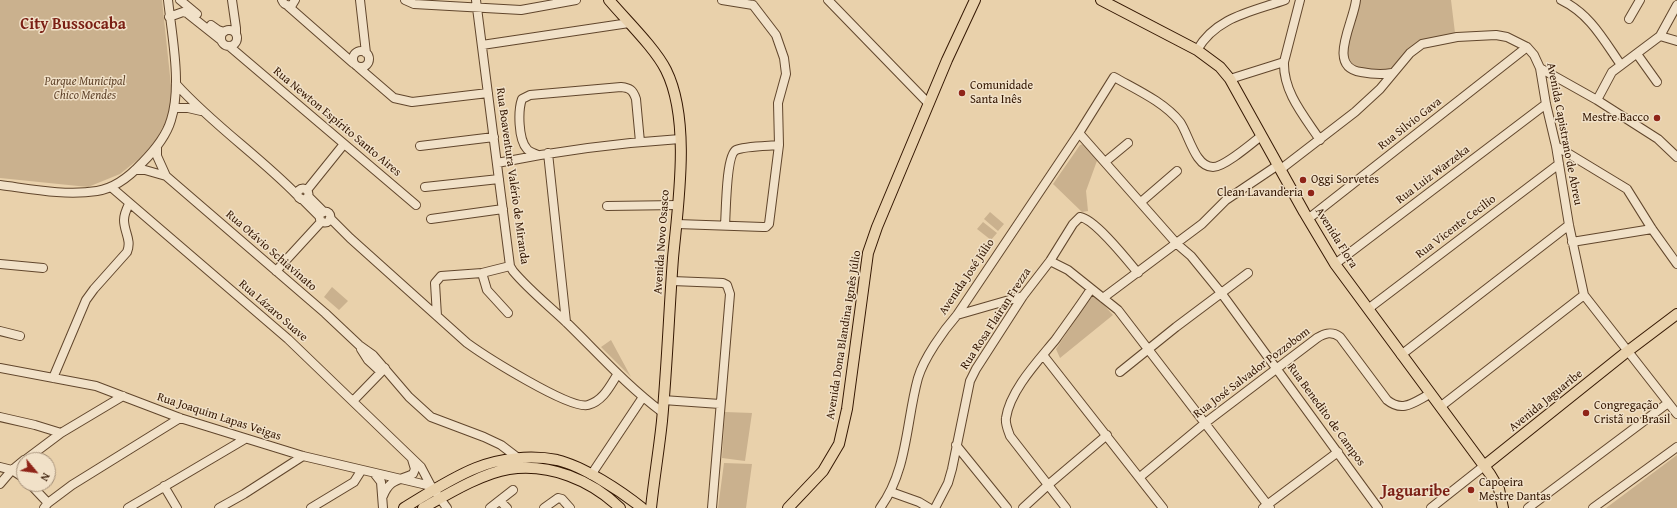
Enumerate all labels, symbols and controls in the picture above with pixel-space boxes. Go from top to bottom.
district label: City Bussocaba [20,15,126,35]
street label: Avenida Capistrano de Abreu [1543,61,1585,207]
street label: Rua Newton Espírito Santo Aires [270,64,404,180]
park label: Parque Municipal Chico Mendes [45,75,125,103]
place label: Comunidade Santa Inês [970,79,1033,107]
street label: Rua Boaventura Valério de Miranda [492,87,532,265]
marker: Comunidade Santa Inês [957,88,967,98]
street label: Rua Silvio Gava [1375,95,1445,153]
place label: Mestre Bacco [1582,111,1649,125]
marker: Mestre Bacco [1652,113,1662,123]
street label: Rua Luiz Warzeka [1393,143,1473,207]
place label: Oggi Sorvetes [1311,173,1379,187]
marker: Oggi Sorvetes [1298,175,1308,185]
place label: Clean Lavanderia [1217,186,1303,200]
marker: Clean Lavanderia [1306,188,1316,198]
street label: Avenida Novo Osasco [651,189,673,295]
street label: Rua Vicente Cecilio [1413,192,1499,262]
street label: Avenida Flora [1312,205,1360,271]
street label: Rua Otávio Schiavinato [223,208,319,294]
street label: Avenida José Júlio [936,236,998,318]
street label: Avenida Dona Blandina Ignês Júlio [823,249,865,421]
street label: Rua Rosa Flairan Frezza [958,265,1034,373]
street label: Rua Lázaro Suave [236,277,310,345]
street label: Rua José Salvador Pozzobom [1191,324,1313,422]
street label: Rua Benedito de Campos [1284,361,1368,469]
street label: Avenida Jaguaribe [1506,367,1586,435]
street label: Rua Joaquim Lapas Veigas [155,390,283,444]
place label: Congregação Cristã no Brasil [1594,399,1670,427]
marker: Congregação Cristã no Brasil [1581,408,1591,418]
north arrow [16,452,56,492]
text: N [37,470,54,484]
place label: Capoeira Mestre Dantas [1479,476,1551,504]
district label: Jaguaribe [1382,482,1450,502]
marker: Capoeira Mestre Dantas [1466,485,1476,495]

